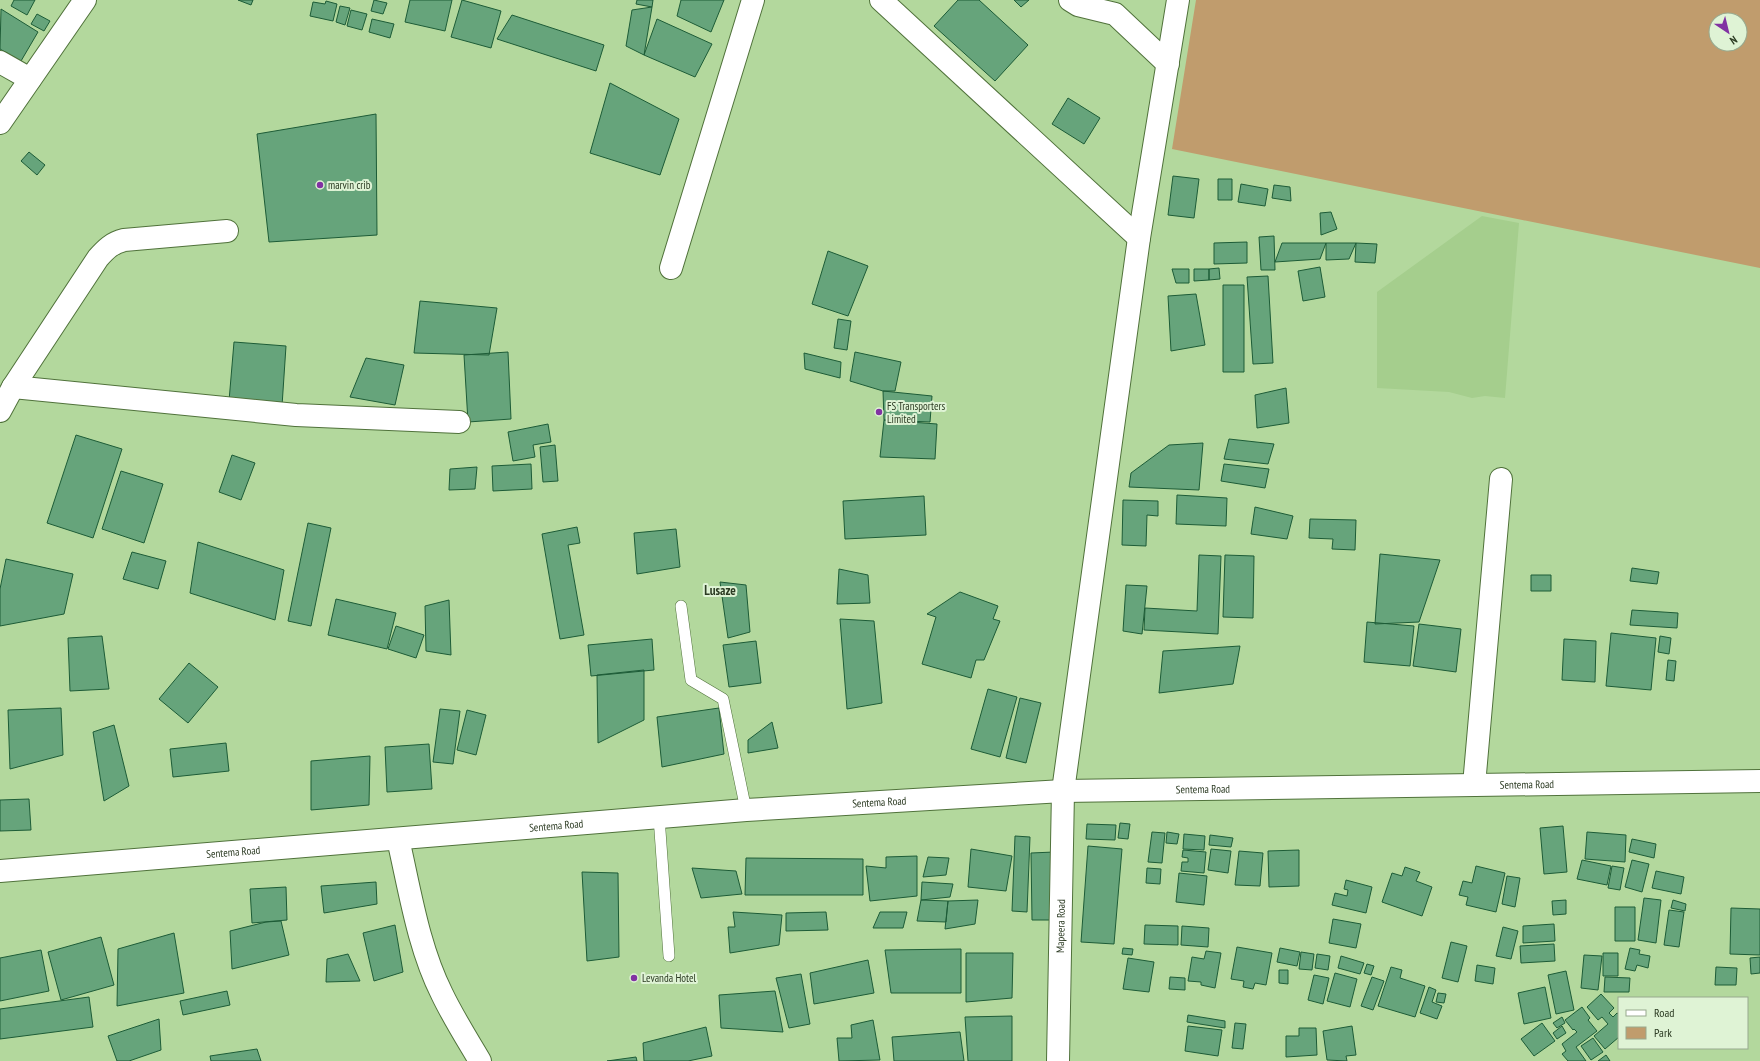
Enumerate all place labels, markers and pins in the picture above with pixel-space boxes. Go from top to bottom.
place label: marvin crib [328,178,371,192]
marker: marvin crib [315,180,325,190]
place label: FS Transporters Limited [887,399,946,426]
marker: FS Transporters Limited [874,407,884,417]
place label: Levanda Hotel [642,971,697,985]
marker: Levanda Hotel [629,973,639,983]

